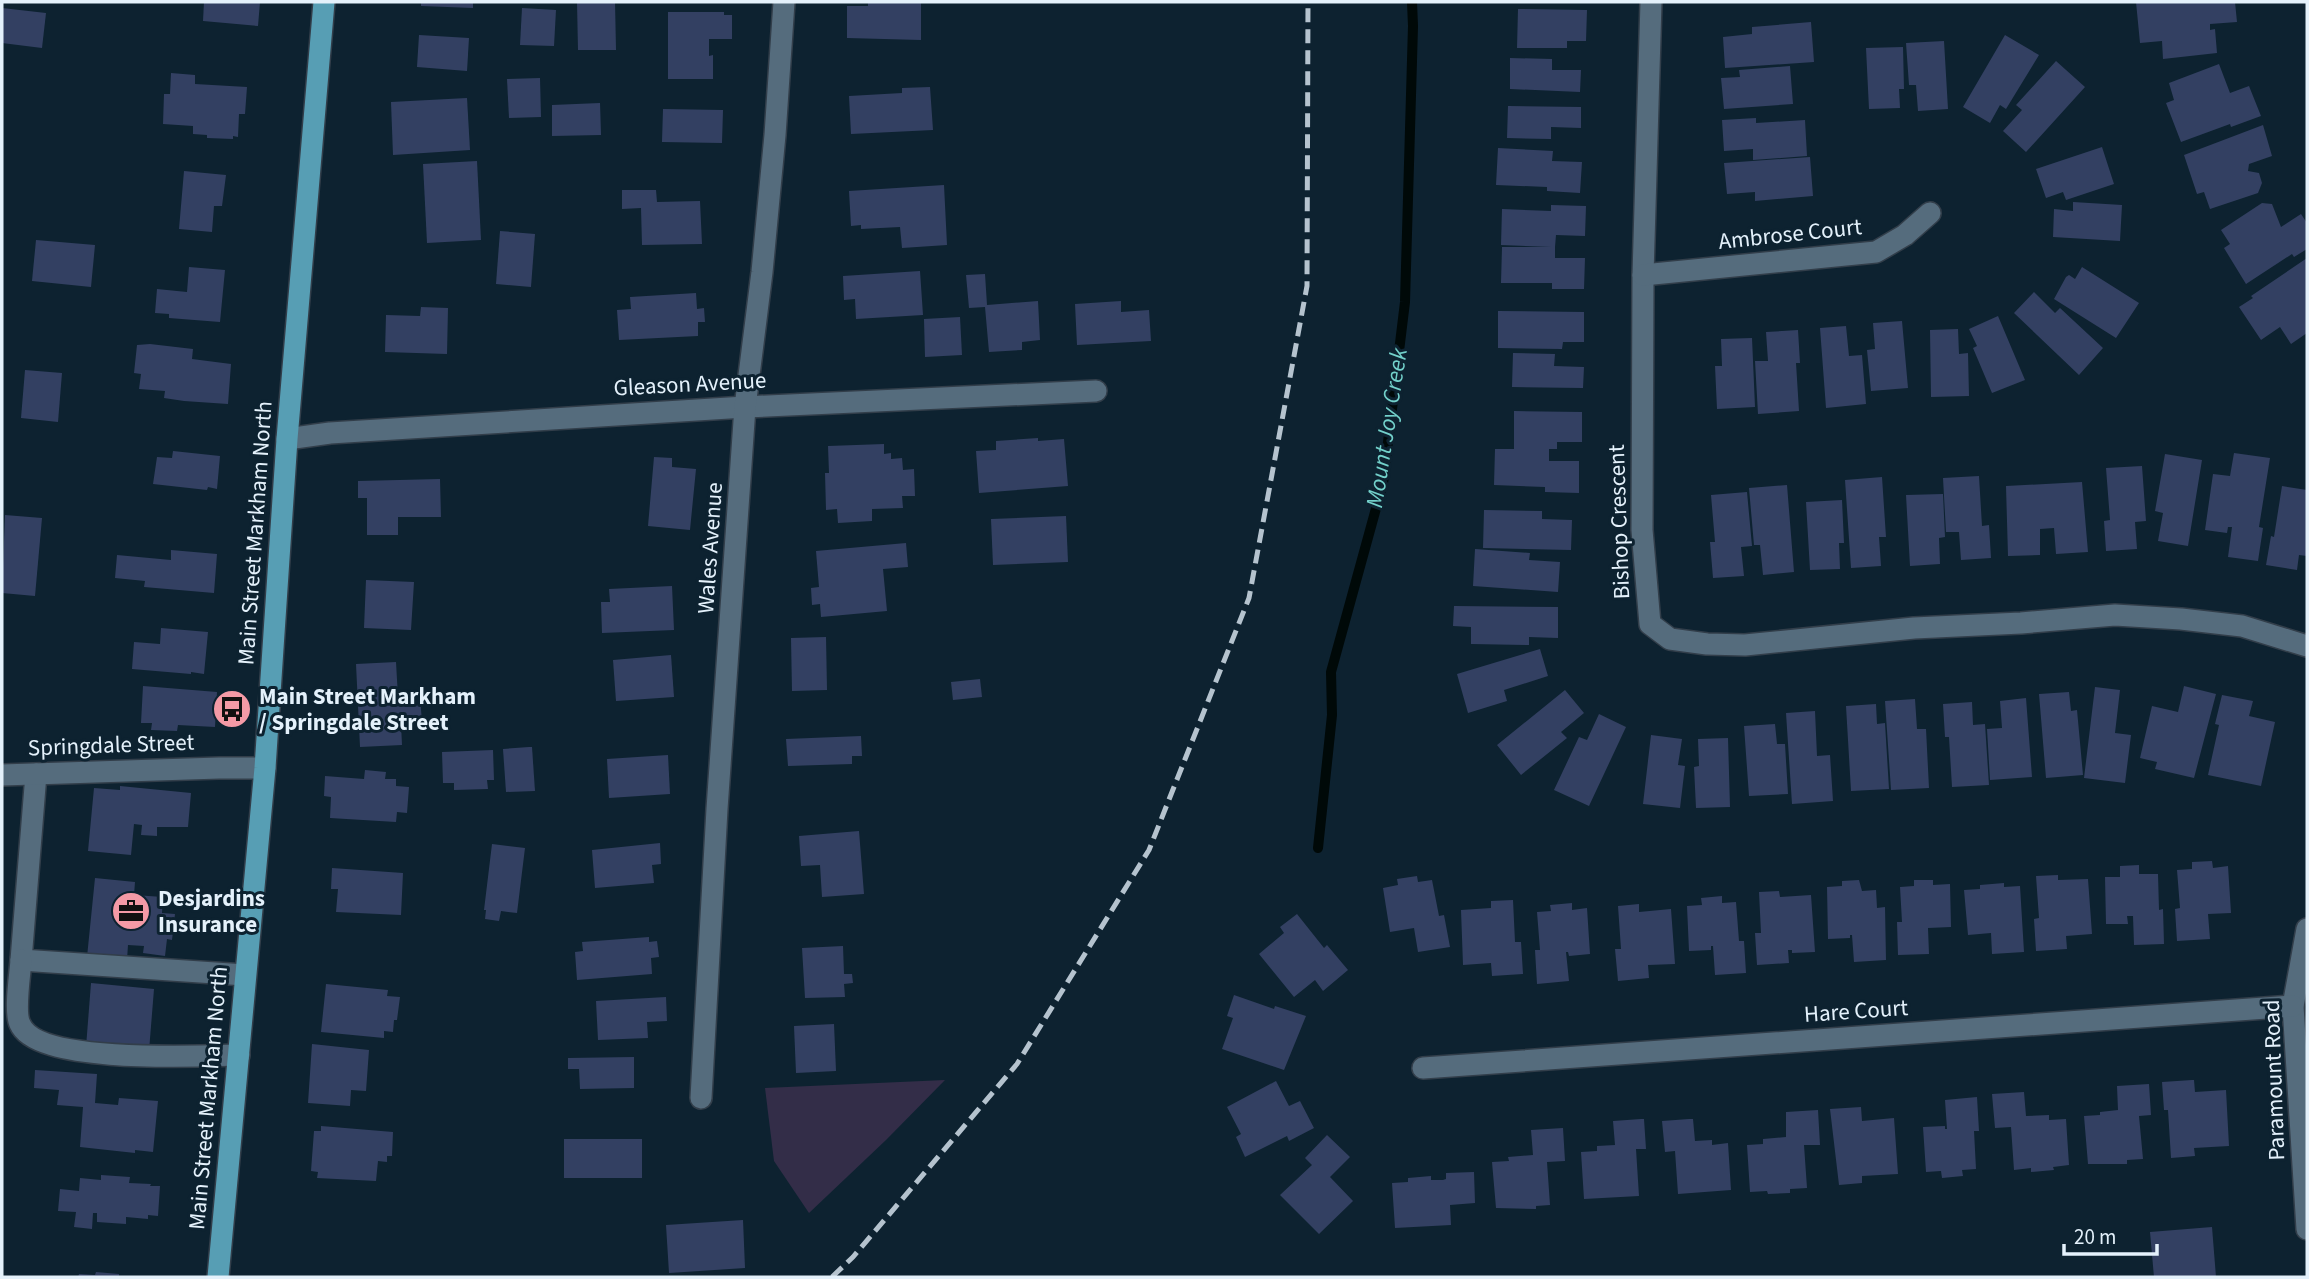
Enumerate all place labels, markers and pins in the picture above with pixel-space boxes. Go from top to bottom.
place label: Main Street Markham / Springdale Street [259,680,476,739]
bus stop icon: Main Street Markham / Springdale Street [211,688,253,730]
place label: Desjardins Insurance [158,882,265,941]
office icon: Desjardins Insurance [110,890,152,932]

